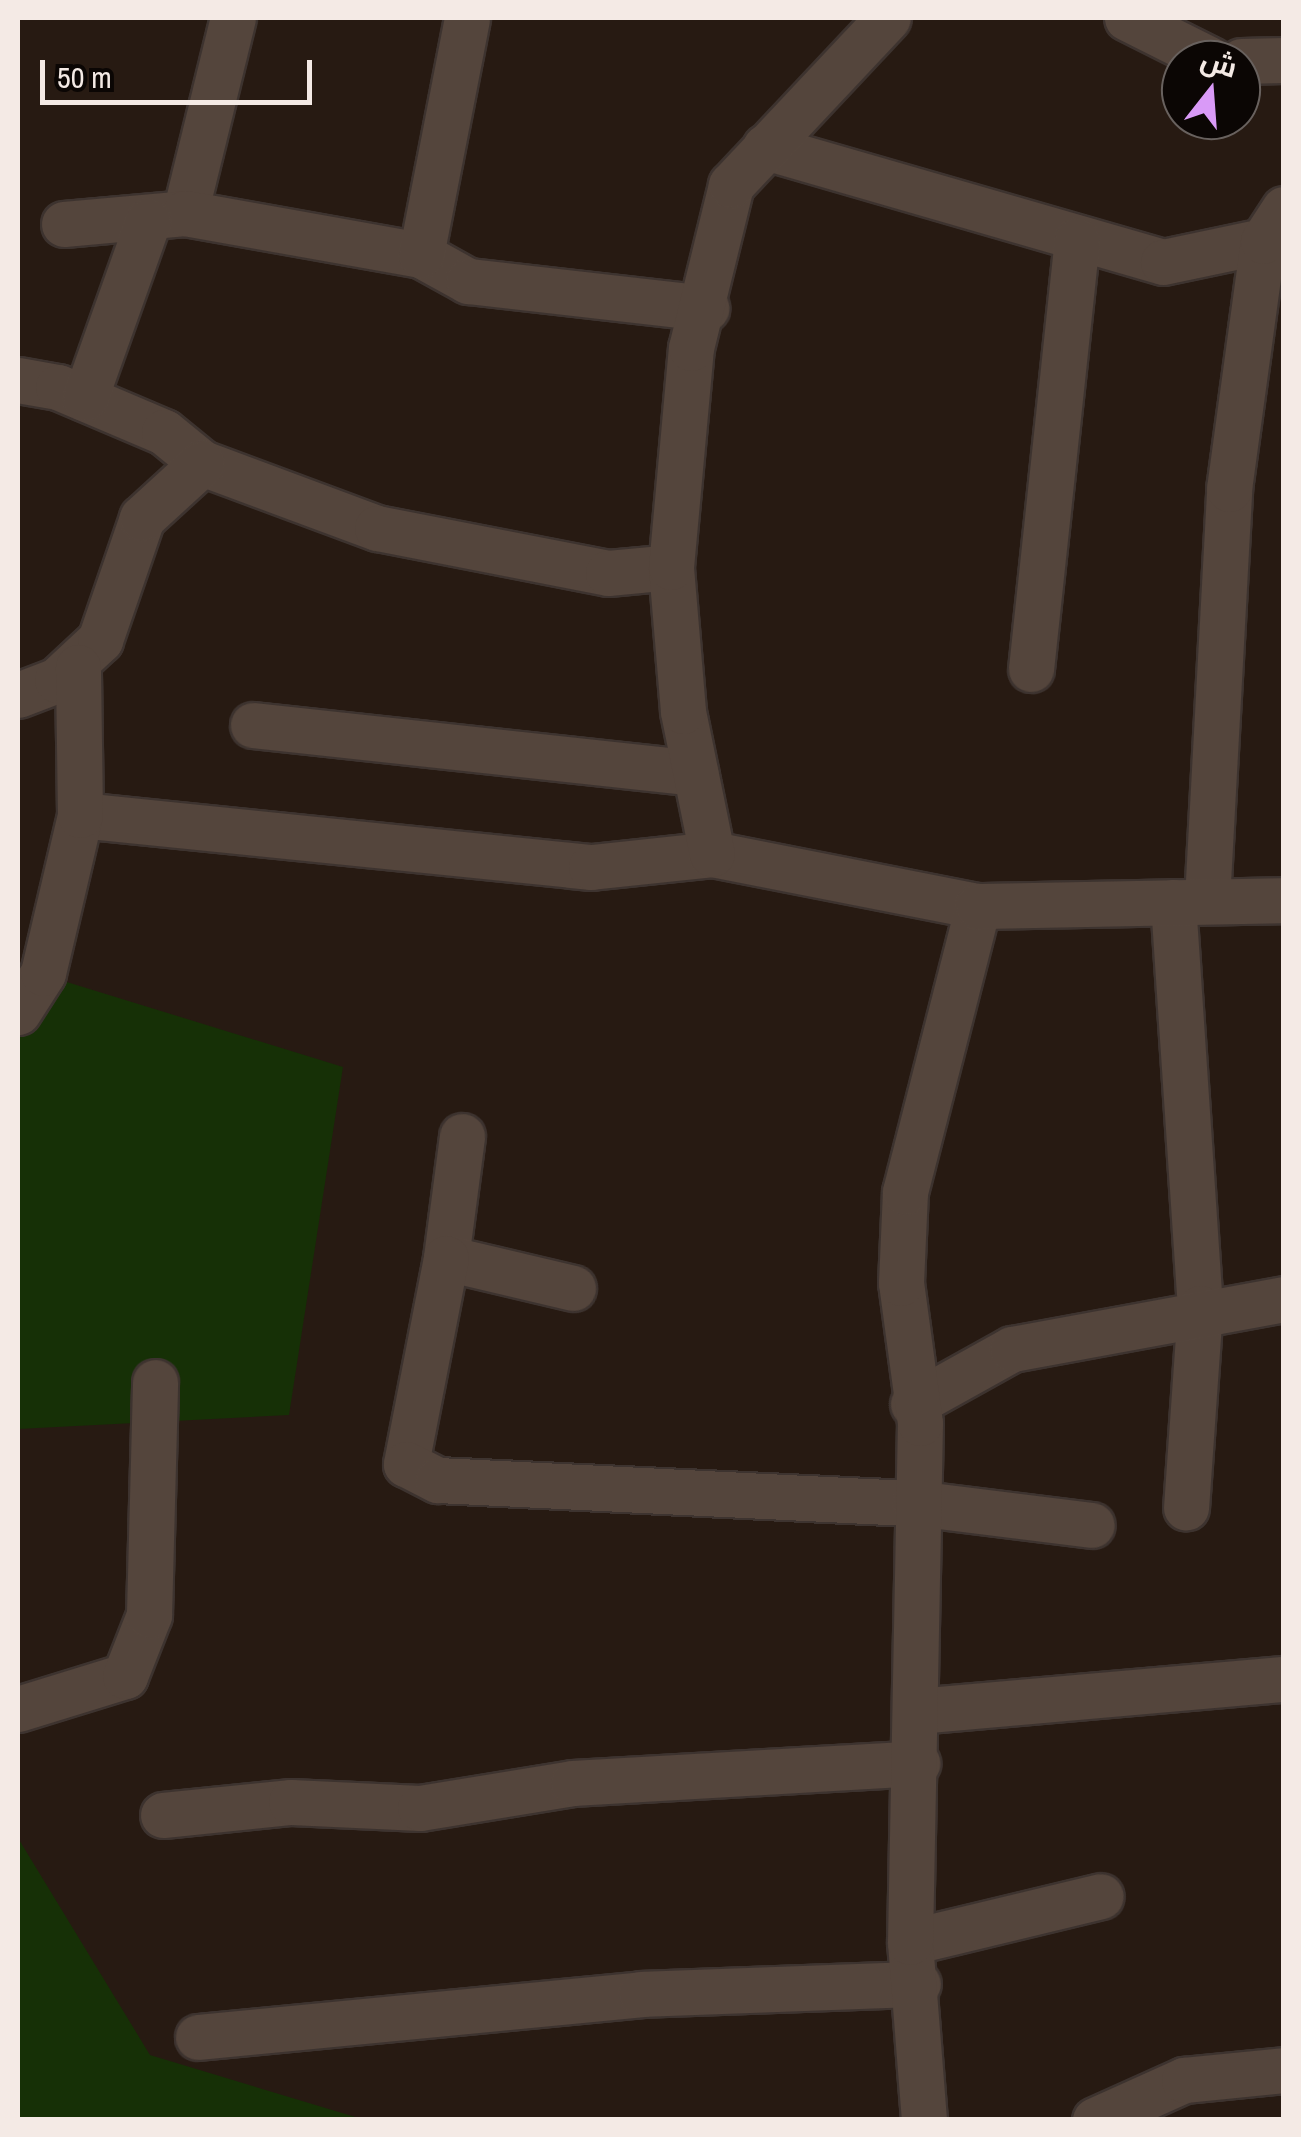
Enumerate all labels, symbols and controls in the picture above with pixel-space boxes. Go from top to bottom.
scale bar [45,40,318,102]
north arrow [1161,40,1261,140]
text: ش [1196,40,1242,87]
text: 50 m [57,57,112,97]

